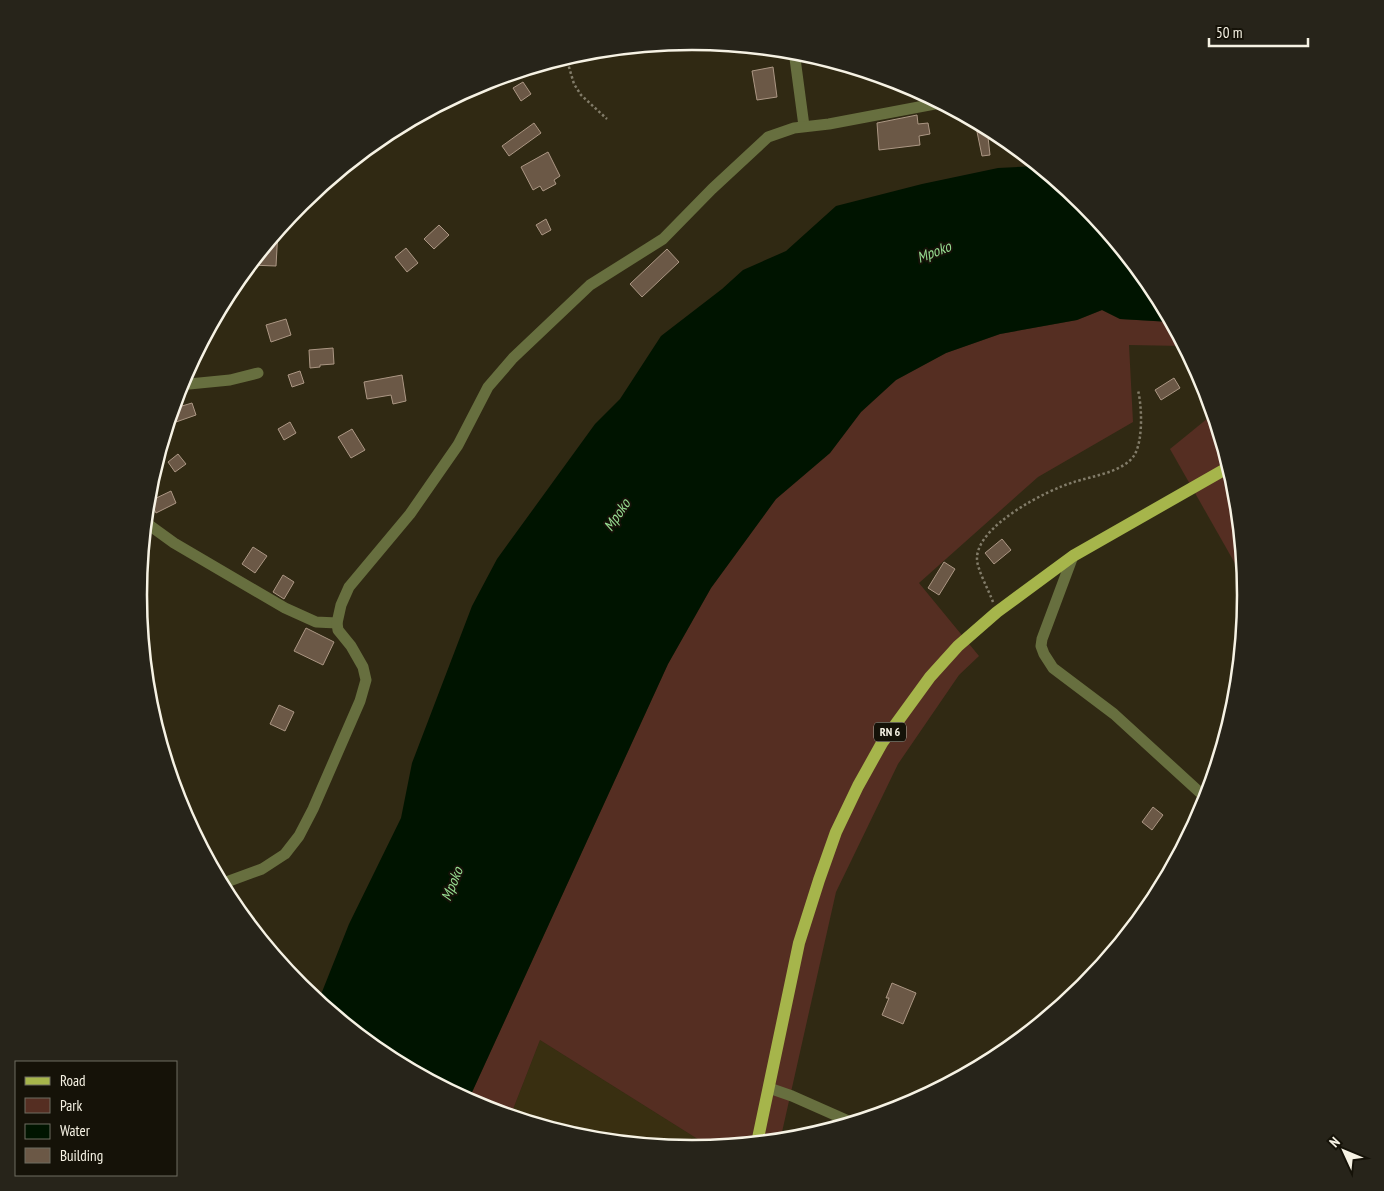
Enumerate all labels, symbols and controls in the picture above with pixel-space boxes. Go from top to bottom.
scale bar [1209,15,1308,47]
text: 50 m [1216,23,1242,42]
water label: Mpoko [914,236,955,267]
water label: Mpoko [599,494,635,534]
road number: RN 6 [874,722,906,742]
water label: Mpoko [436,863,467,903]
legend [15,1061,178,1176]
text: Road [60,1071,86,1090]
text: Park [60,1096,82,1115]
text: Water [60,1121,91,1140]
north arrow [1319,1126,1369,1176]
text: N [1326,1133,1344,1151]
text: Building [60,1146,103,1165]

